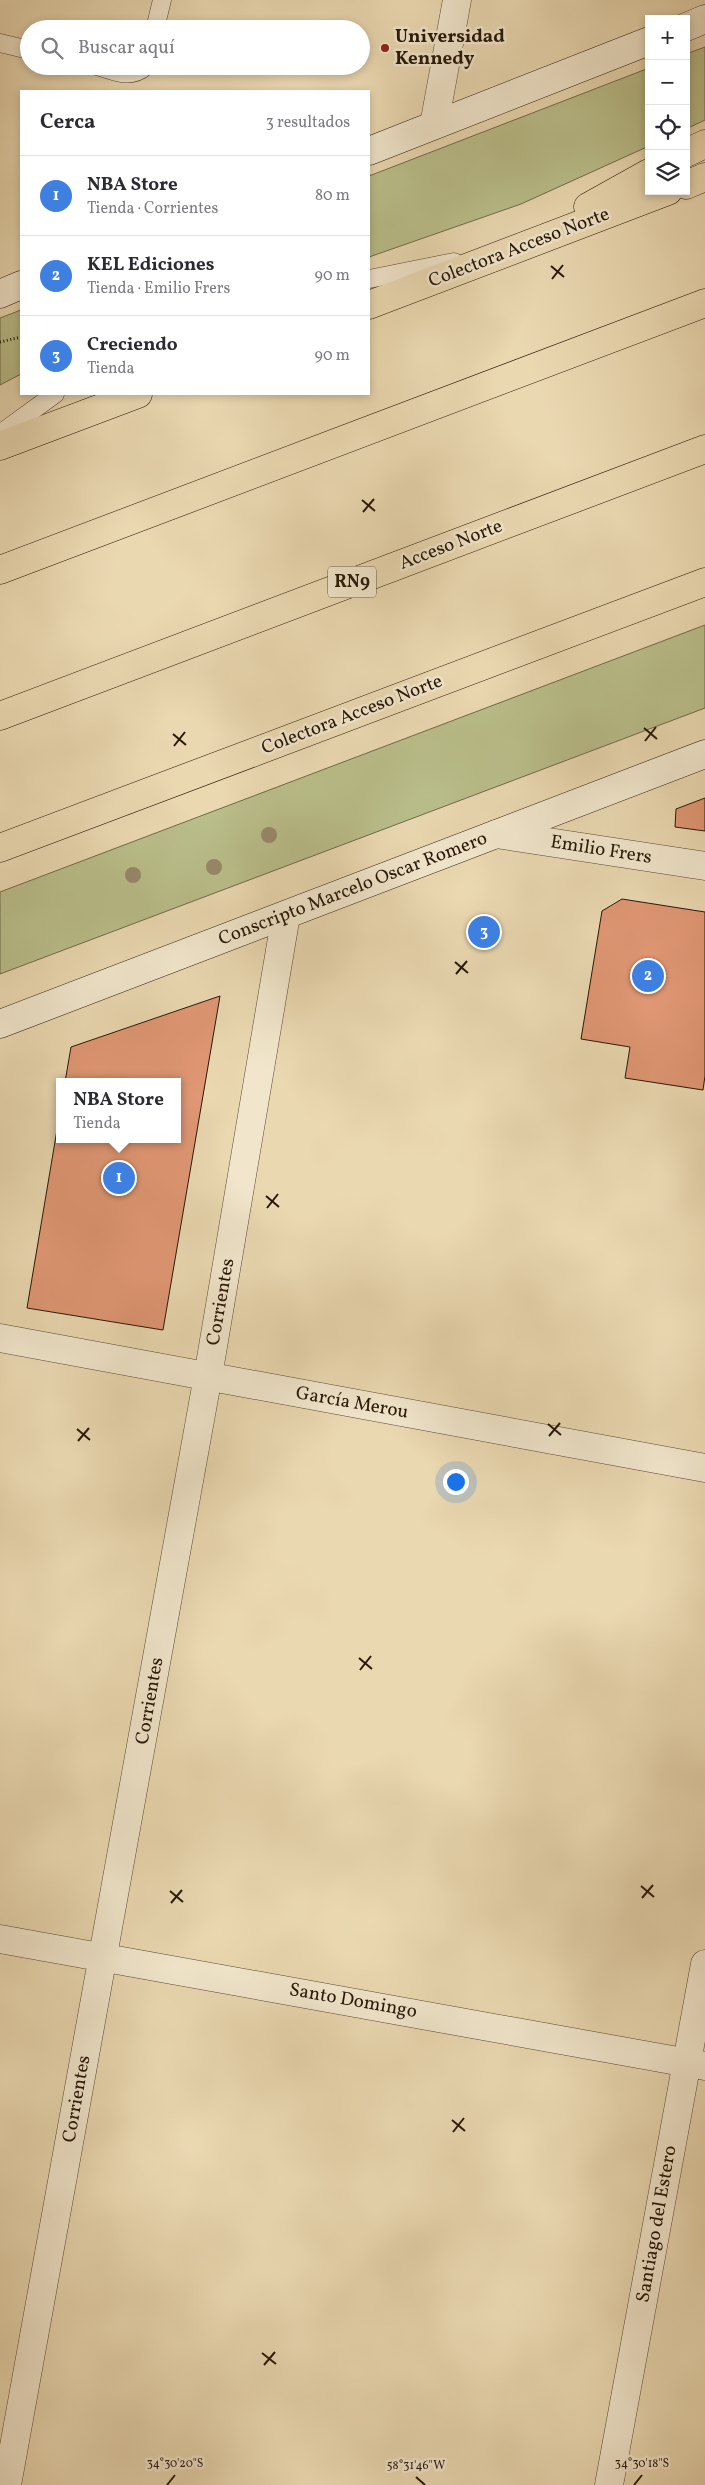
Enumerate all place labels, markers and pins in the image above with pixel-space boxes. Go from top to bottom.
place label: Universidad Kennedy [395,24,505,72]
marker: Universidad Kennedy [379,42,391,54]
pin: 3 [468,913,500,951]
pin: 2 [632,957,664,995]
pin: 1 [103,1159,135,1197]

